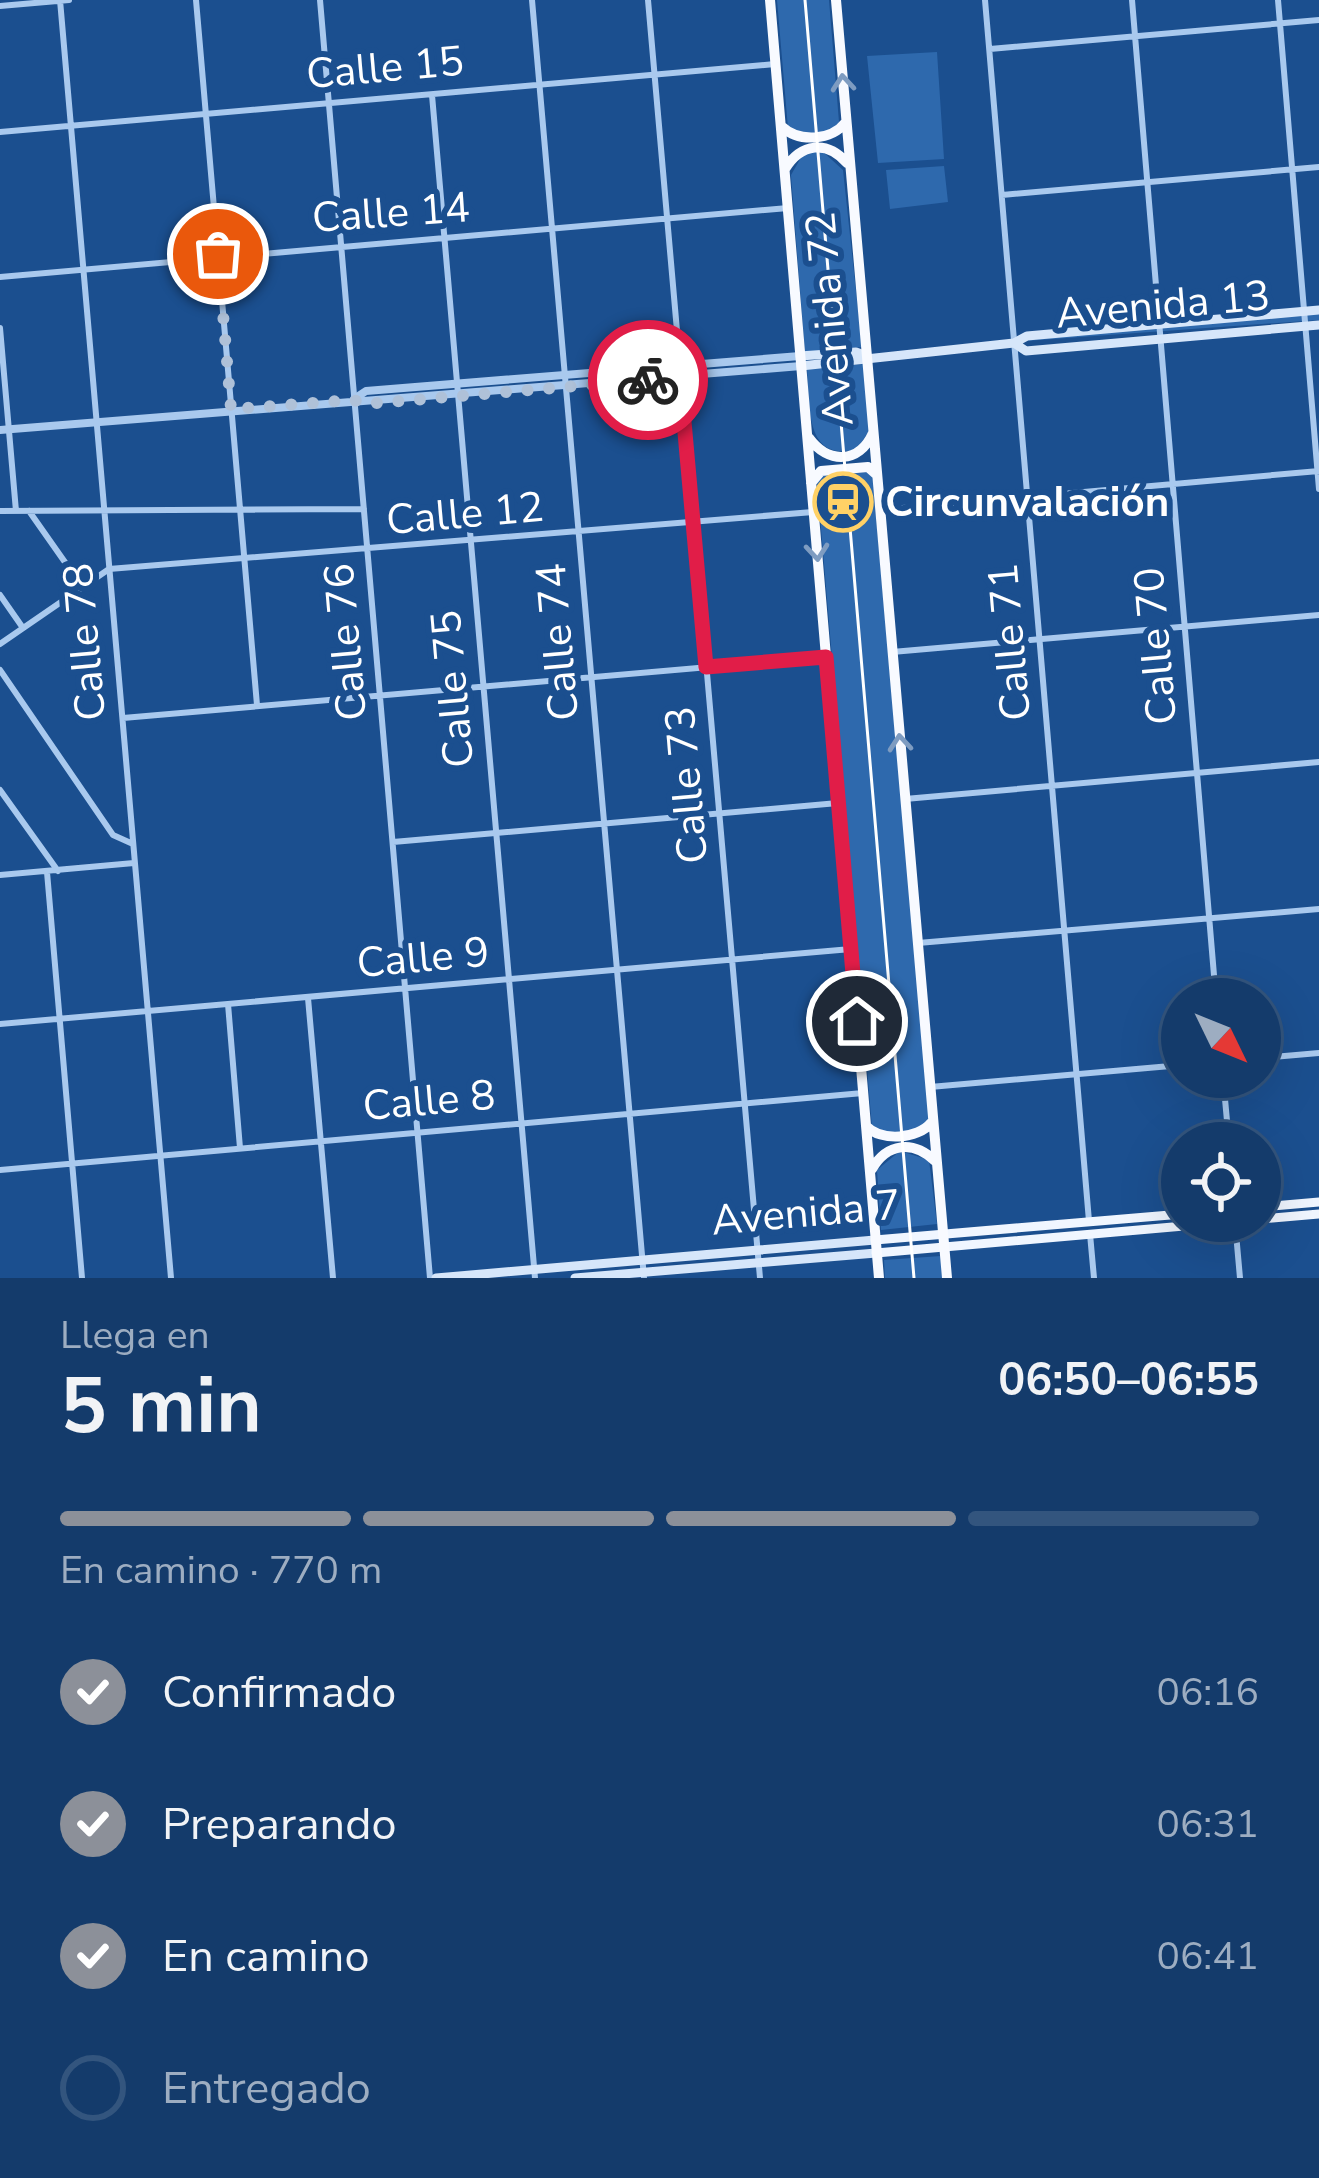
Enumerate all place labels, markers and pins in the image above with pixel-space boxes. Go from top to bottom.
pin [167,203,269,305]
station icon: Circunvalación [812,471,874,533]
place label: Circunvalación [885,474,1169,531]
pin [806,970,908,1072]

